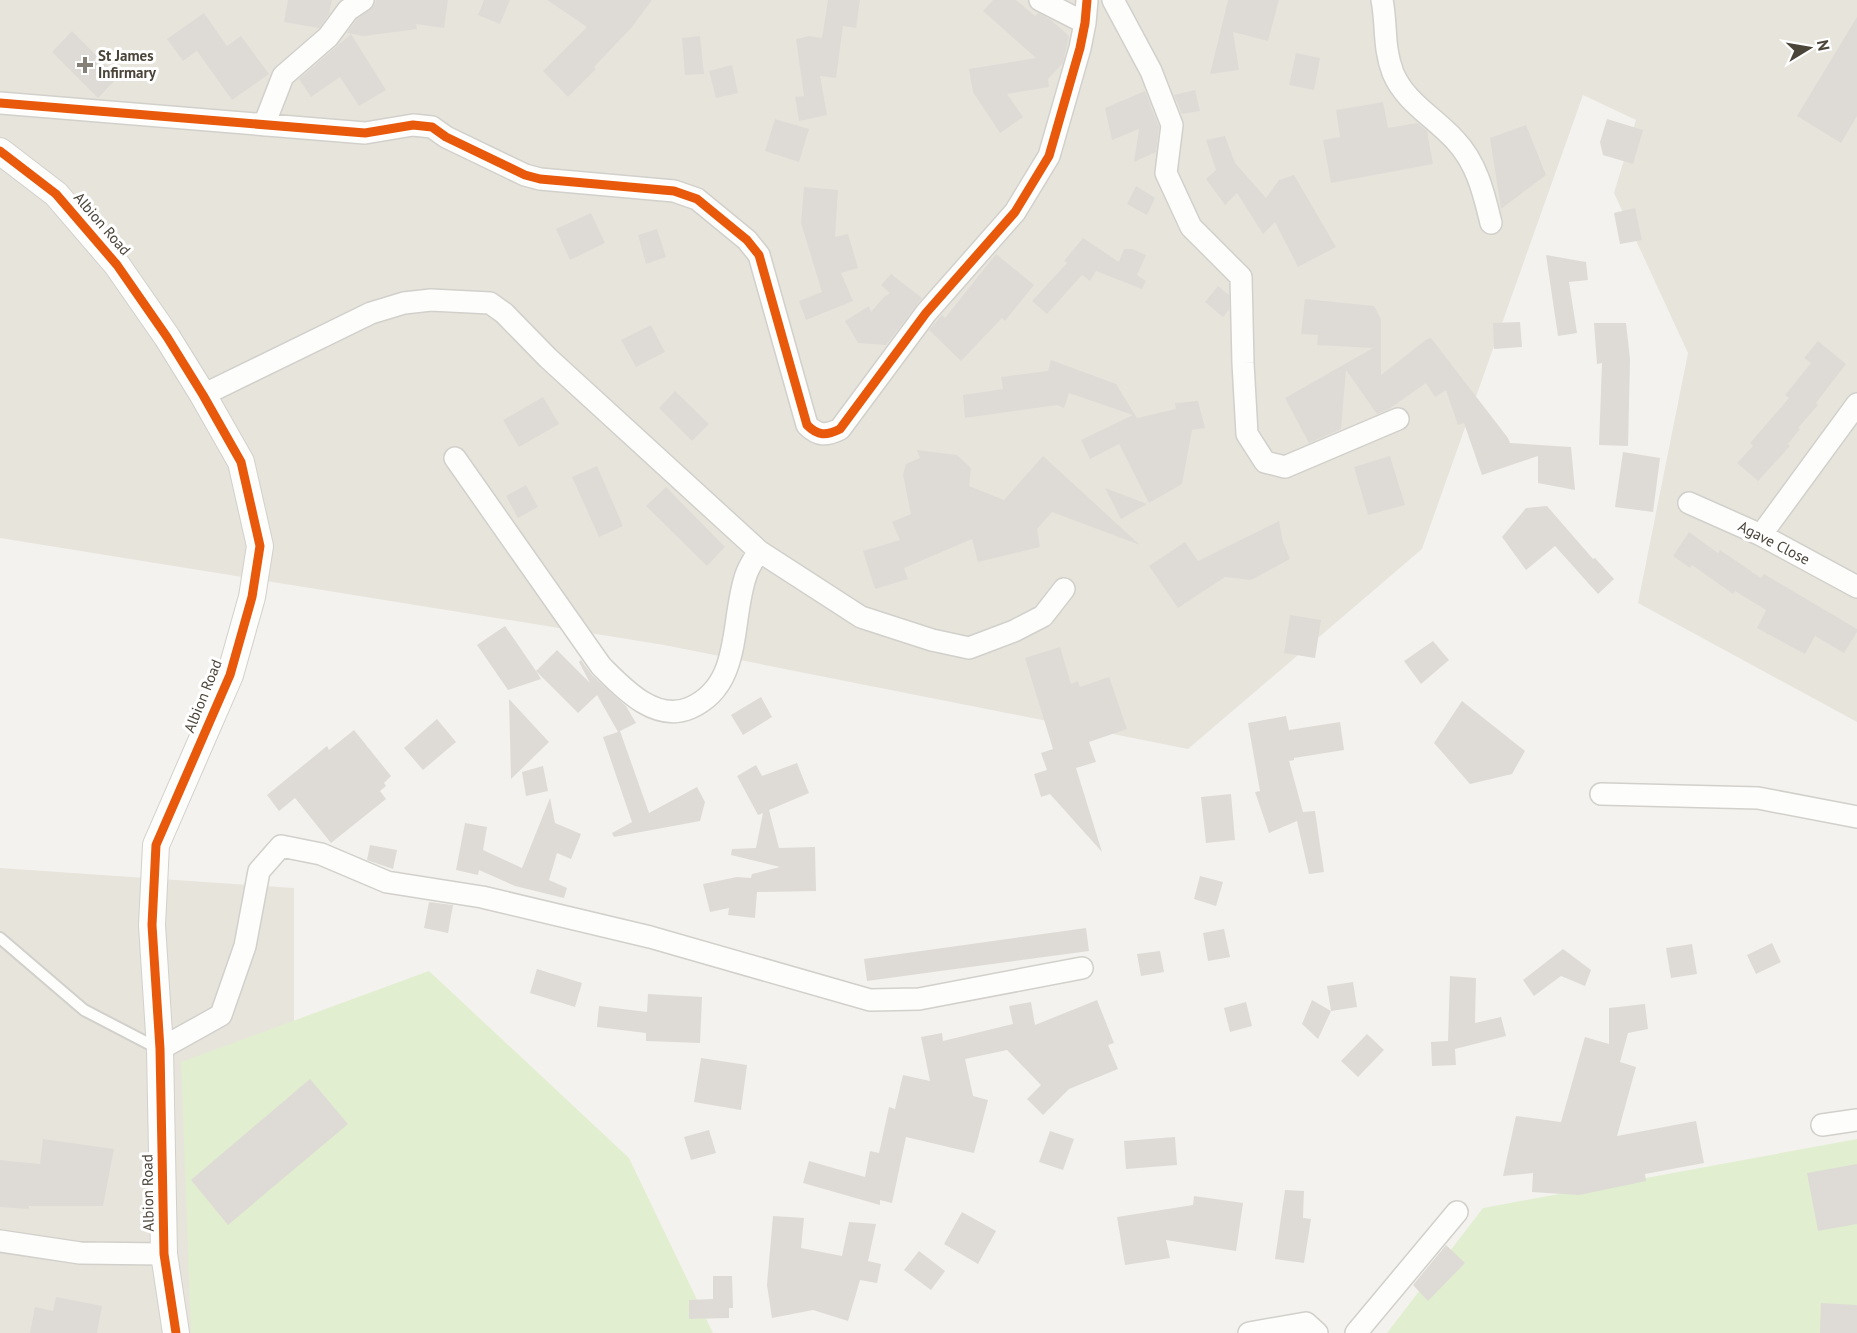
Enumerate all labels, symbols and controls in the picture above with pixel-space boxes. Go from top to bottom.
north arrow [1779,18,1839,78]
text: N [1813,38,1835,52]
place label: St James Infirmary [98,46,157,82]
marker: St James Infirmary [76,56,94,74]
street label: Albion Road [70,188,135,259]
street label: Agave Close [1735,516,1813,569]
street label: Albion Road [179,656,226,735]
street label: Albion Road [137,1154,158,1232]

